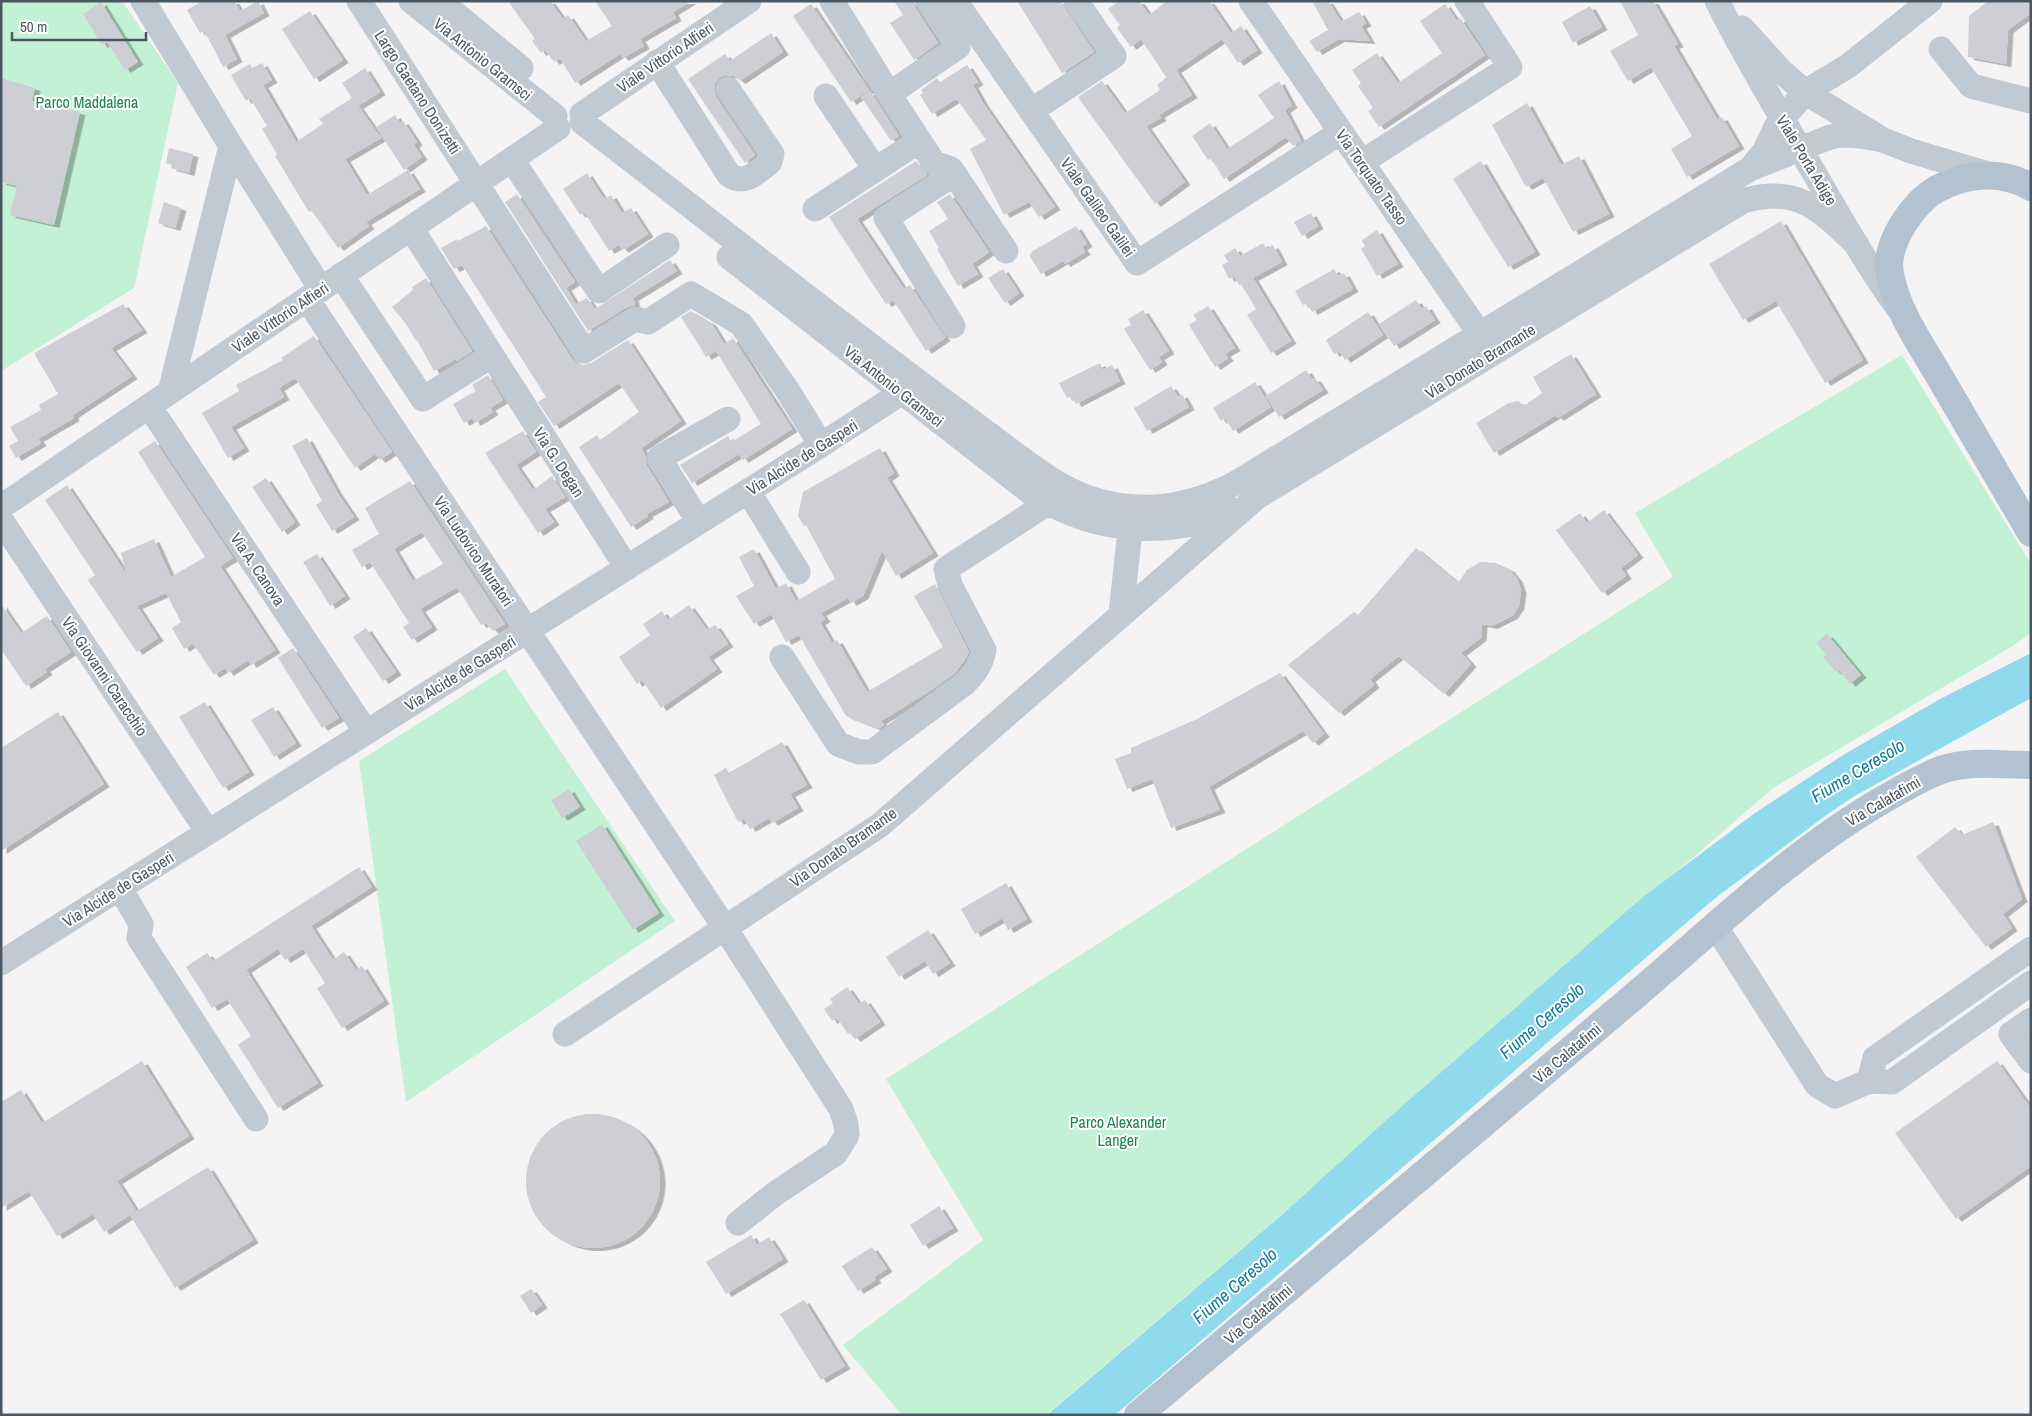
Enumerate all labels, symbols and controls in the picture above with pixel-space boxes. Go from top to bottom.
scale bar [12,10,146,42]
street label: Via Antonio Gramsci [429,12,537,106]
text: 50 m [20,16,47,37]
street label: Viale Vittorio Alfieri [612,16,718,98]
street label: Largo Gaetano Donizetti [370,26,466,158]
park label: Parco Maddalena [36,91,139,113]
street label: Viale Porta Adige [1771,111,1843,209]
street label: Via Torquato Tasso [1331,125,1413,229]
street label: Viale Galileo Galilei [1056,153,1140,261]
street label: Viale Vittorio Alfieri [227,276,333,358]
street label: Via Donato Bramante [1421,318,1539,404]
street label: Via Antonio Gramsci [840,340,948,432]
street label: Via Alcide de Gasperi [742,414,862,500]
street label: Via G. Degan [528,423,590,501]
street label: Via Ludovico Muratori [429,491,519,611]
street label: Via A. Canova [225,528,291,610]
street label: Via Giovanni Caracchio [57,612,153,740]
street label: Via Alcide de Gasperi [400,630,520,716]
water label: Fiume Ceresolo [1806,733,1909,808]
street label: Via Calatafimi [1842,771,1924,831]
street label: Via Donato Bramante [785,802,901,892]
street label: Via Alcide de Gasperi [58,846,178,932]
water label: Fiume Ceresolo [1494,977,1589,1064]
street label: Via Calatafimi [1528,1018,1606,1088]
park label: Parco Alexander Langer [1070,1111,1167,1151]
water label: Fiume Ceresolo [1187,1242,1282,1329]
street label: Via Calatafimi [1219,1279,1297,1349]

